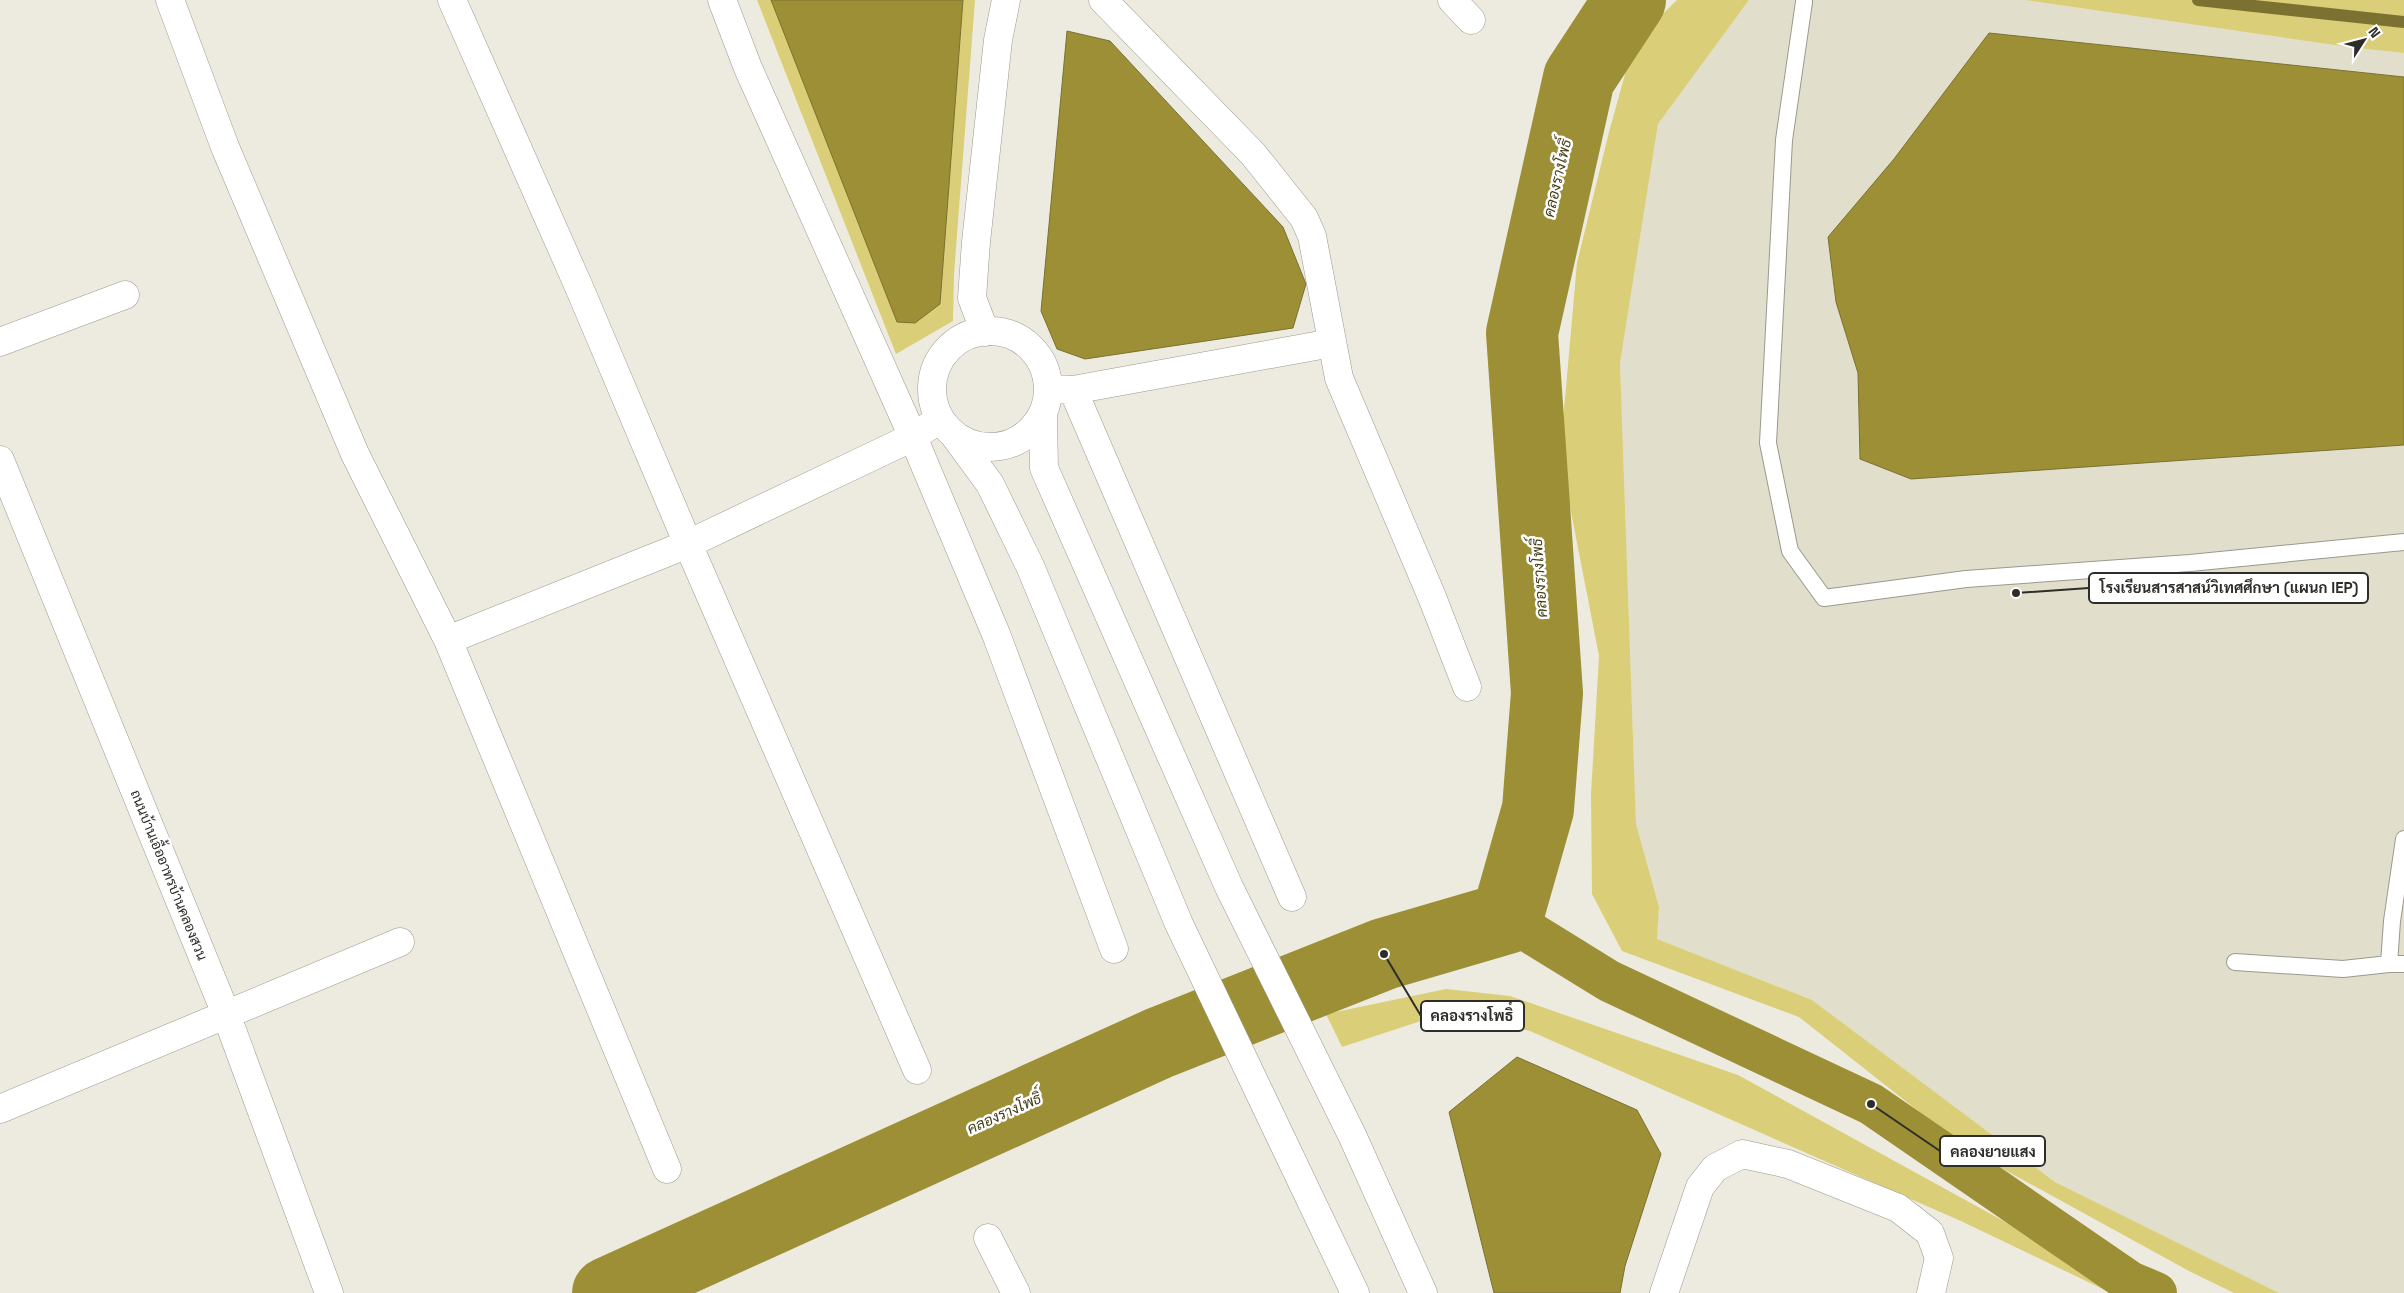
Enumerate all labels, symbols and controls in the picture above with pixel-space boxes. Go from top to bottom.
north arrow [2339,15,2389,65]
text: N [2364,23,2385,41]
water label: คลองรางโพธิ์ [1534,133,1576,219]
water label: คลองรางโพธิ์ [1521,535,1551,619]
callout: โรงเรียนสารสาสน์วิเทศศึกษา (แผนก IEP) [2089,573,2368,603]
text: โรงเรียนสารสาสน์วิเทศศึกษา (แผนก IEP) [2099,577,2359,597]
street label: ถนนบ้านเอื้ออาทรบ้านคลองสวน [126,786,214,963]
text: คลองรางโพธิ์ [1431,1000,1514,1025]
callout: คลองรางโพธิ์ [1421,1001,1524,1031]
water label: คลองรางโพธิ์ [962,1082,1047,1138]
callout: คลองยายแสง [1940,1136,2045,1166]
text: คลองยายแสง [1950,1142,2036,1161]

